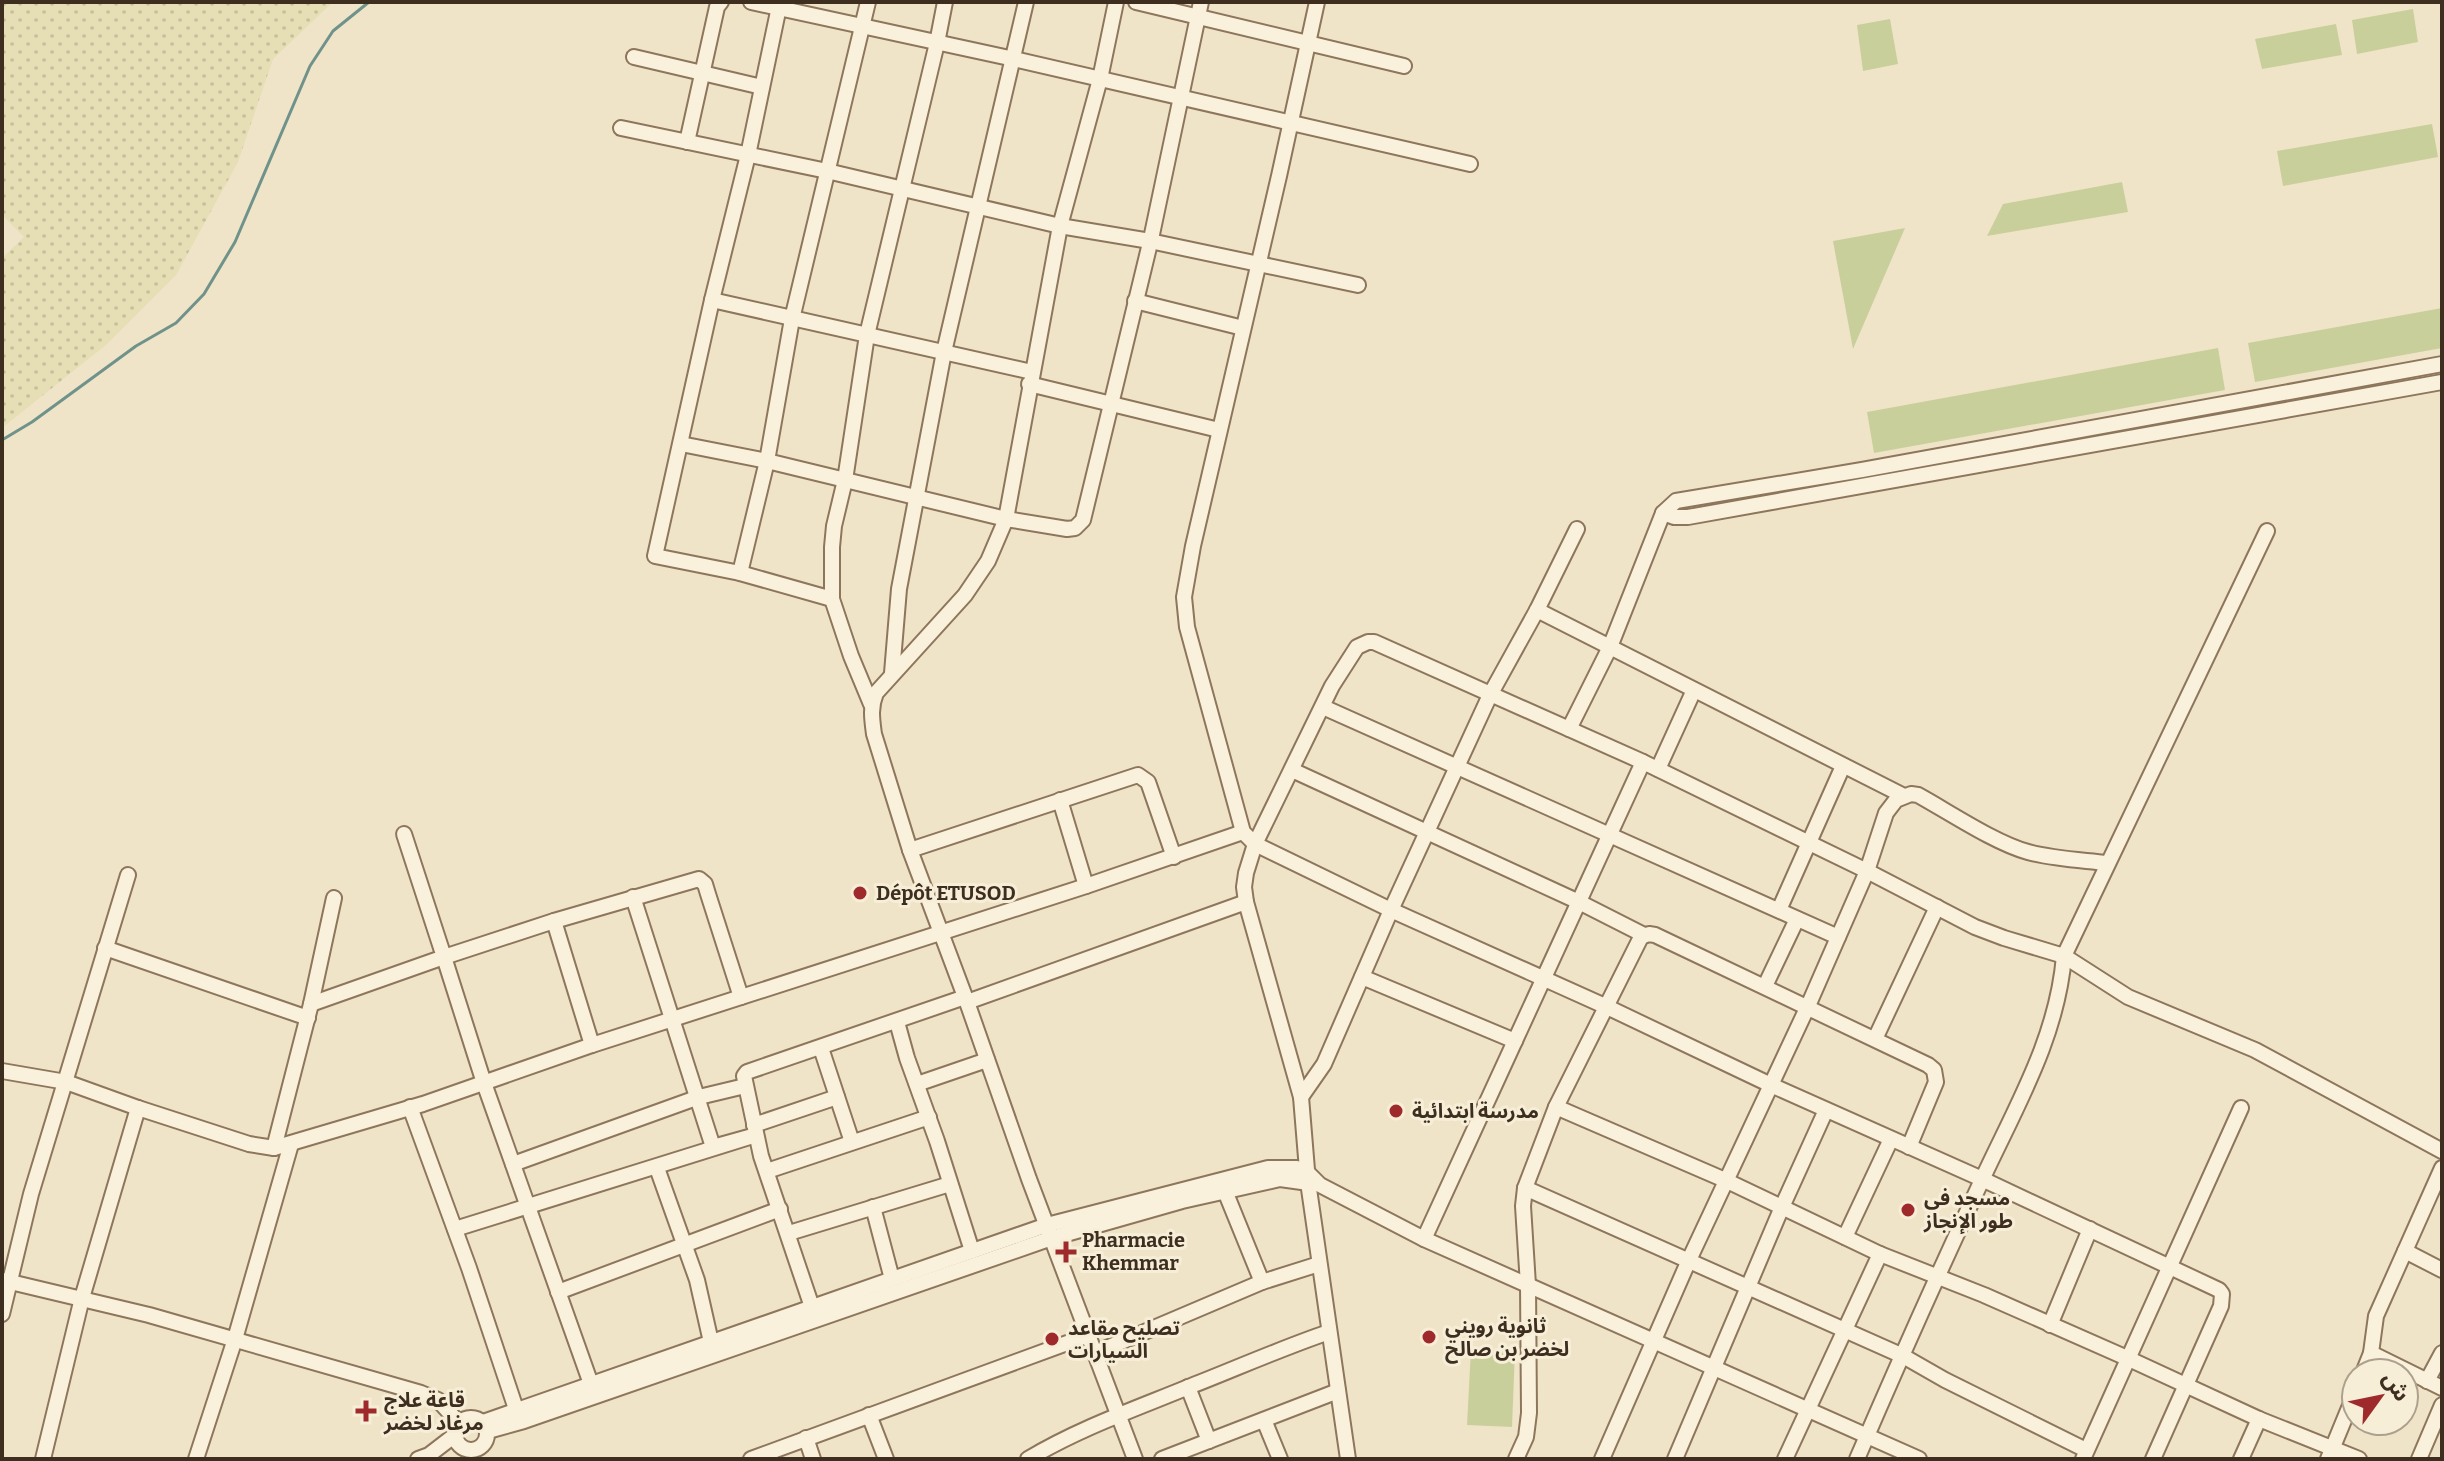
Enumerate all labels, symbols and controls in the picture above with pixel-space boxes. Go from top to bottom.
place label: Dépôt ETUSOD [876,881,1016,905]
marker: Dépôt ETUSOD [851,884,869,902]
place label: مدرسة ابتدائية [1412,1099,1539,1123]
marker: مدرسة ابتدائية [1387,1102,1405,1120]
place label: مسجد في طور الإنجاز [1923,1186,2013,1235]
marker: مسجد في طور الإنجاز [1899,1201,1917,1219]
place label: Pharmacie Khemmar [1082,1228,1185,1275]
marker: Pharmacie Khemmar [1057,1243,1075,1261]
place label: ثانوية رويني لخضر بن صالح [1445,1314,1569,1364]
place label: تصليح مقاعد السيارات [1068,1316,1180,1363]
marker: ثانوية رويني لخضر بن صالح [1420,1328,1438,1346]
marker: تصليح مقاعد السيارات [1043,1330,1061,1348]
north arrow [2340,1357,2420,1437]
text: ش [2377,1366,2416,1406]
place label: قاعة علاج مرغاد لخضر [383,1388,484,1435]
marker: قاعة علاج مرغاد لخضر [355,1400,377,1422]

